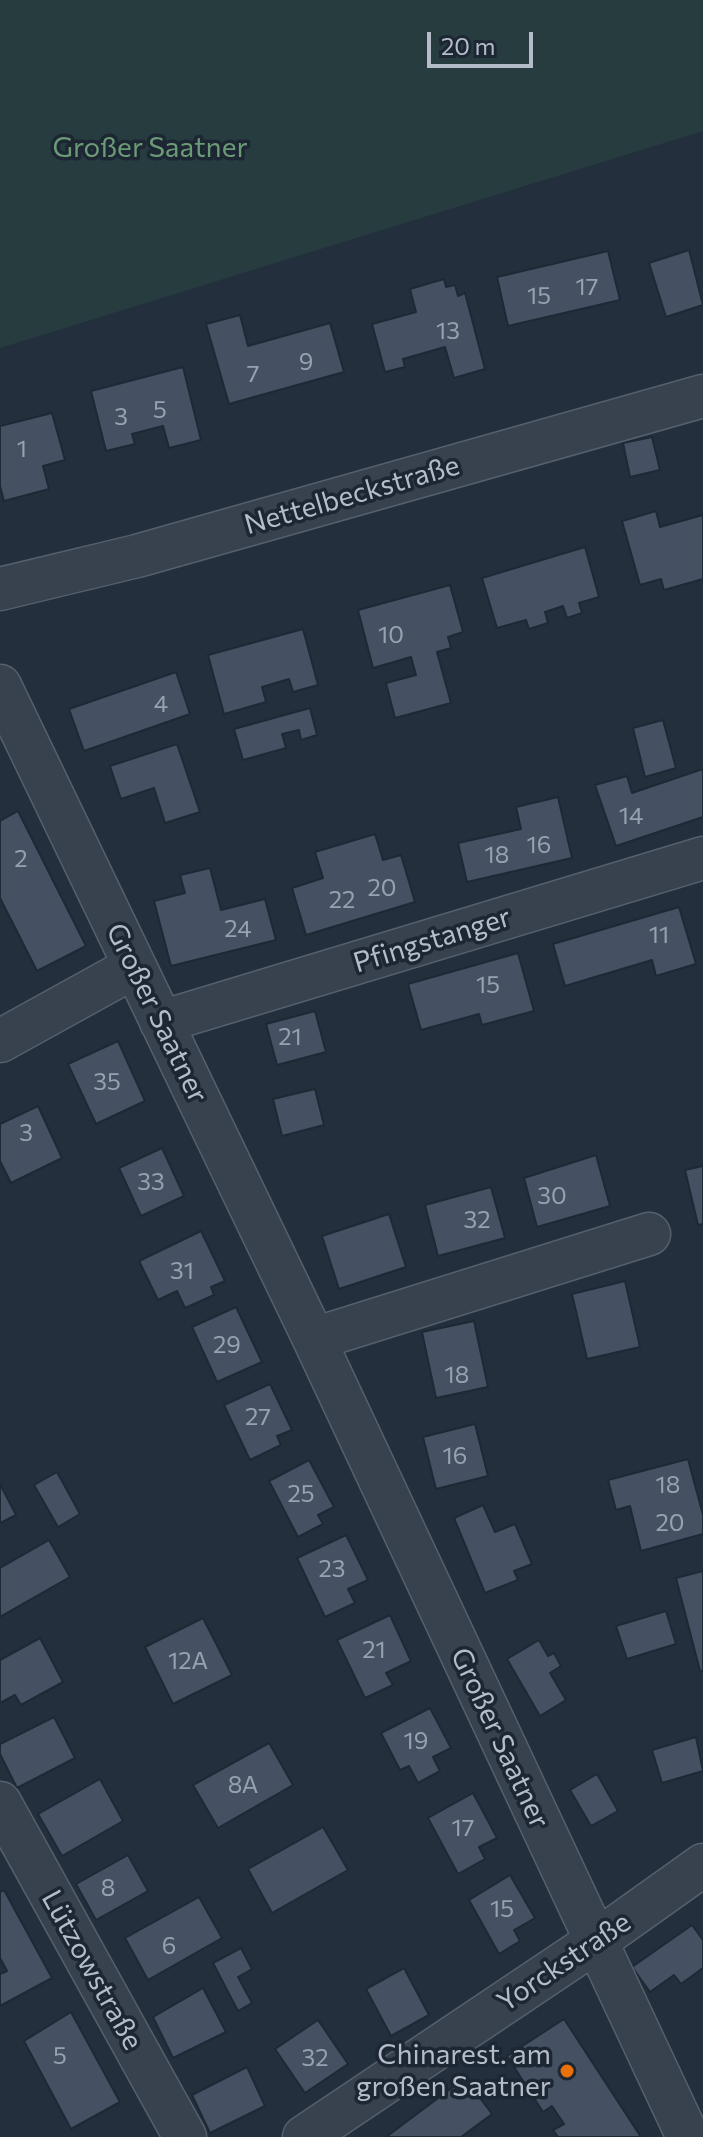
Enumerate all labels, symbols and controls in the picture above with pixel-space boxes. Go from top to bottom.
scale bar [431,16,537,66]
text: 20 m [441,31,495,60]
park label: Großer Saatner [52,131,248,165]
house number: 17 [576,273,598,301]
house number: 15 [527,282,551,310]
house number: 13 [436,317,460,345]
house number: 9 [299,348,313,376]
house number: 7 [247,360,259,388]
house number: 5 [153,396,167,424]
house number: 3 [114,403,128,431]
house number: 1 [17,435,27,463]
street label: Nettelbeckstraße [241,448,463,542]
house number: 10 [378,621,404,649]
house number: 4 [154,690,168,718]
house number: 14 [619,802,643,830]
house number: 16 [527,831,551,859]
house number: 18 [485,841,509,869]
house number: 2 [14,845,28,873]
house number: 20 [368,874,396,902]
house number: 22 [329,886,355,914]
street label: Pfingstanger [349,900,515,980]
house number: 24 [224,915,252,943]
street label: Großer Saatner [99,918,215,1108]
house number: 11 [649,921,669,949]
house number: 15 [476,971,500,999]
house number: 21 [278,1023,302,1051]
house number: 35 [93,1068,121,1096]
house number: 3 [19,1119,33,1147]
house number: 33 [137,1168,165,1196]
house number: 30 [537,1182,567,1210]
house number: 32 [464,1206,490,1234]
house number: 31 [170,1257,194,1285]
house number: 29 [213,1331,241,1359]
house number: 18 [445,1361,469,1389]
house number: 27 [245,1403,271,1431]
house number: 16 [443,1442,467,1470]
house number: 18 [656,1471,680,1499]
house number: 25 [287,1480,315,1508]
house number: 20 [656,1509,684,1537]
house number: 23 [319,1555,345,1583]
house number: 21 [362,1636,386,1664]
street label: Großer Saatner [444,1642,556,1834]
house number: 12A [168,1647,208,1675]
house number: 19 [404,1727,428,1755]
house number: 8A [228,1771,258,1799]
house number: 17 [452,1814,474,1842]
house number: 8 [101,1874,115,1902]
street label: Lützowstraße [34,1884,150,2056]
house number: 15 [490,1895,514,1923]
street label: Yorckstraße [491,1905,637,2019]
house number: 6 [162,1932,176,1960]
place label: Chinarest. am großen Saatner [356,2038,551,2104]
house number: 5 [53,2042,67,2070]
house number: 32 [302,2044,328,2072]
marker: Chinarest. am großen Saatner [558,2062,576,2080]

